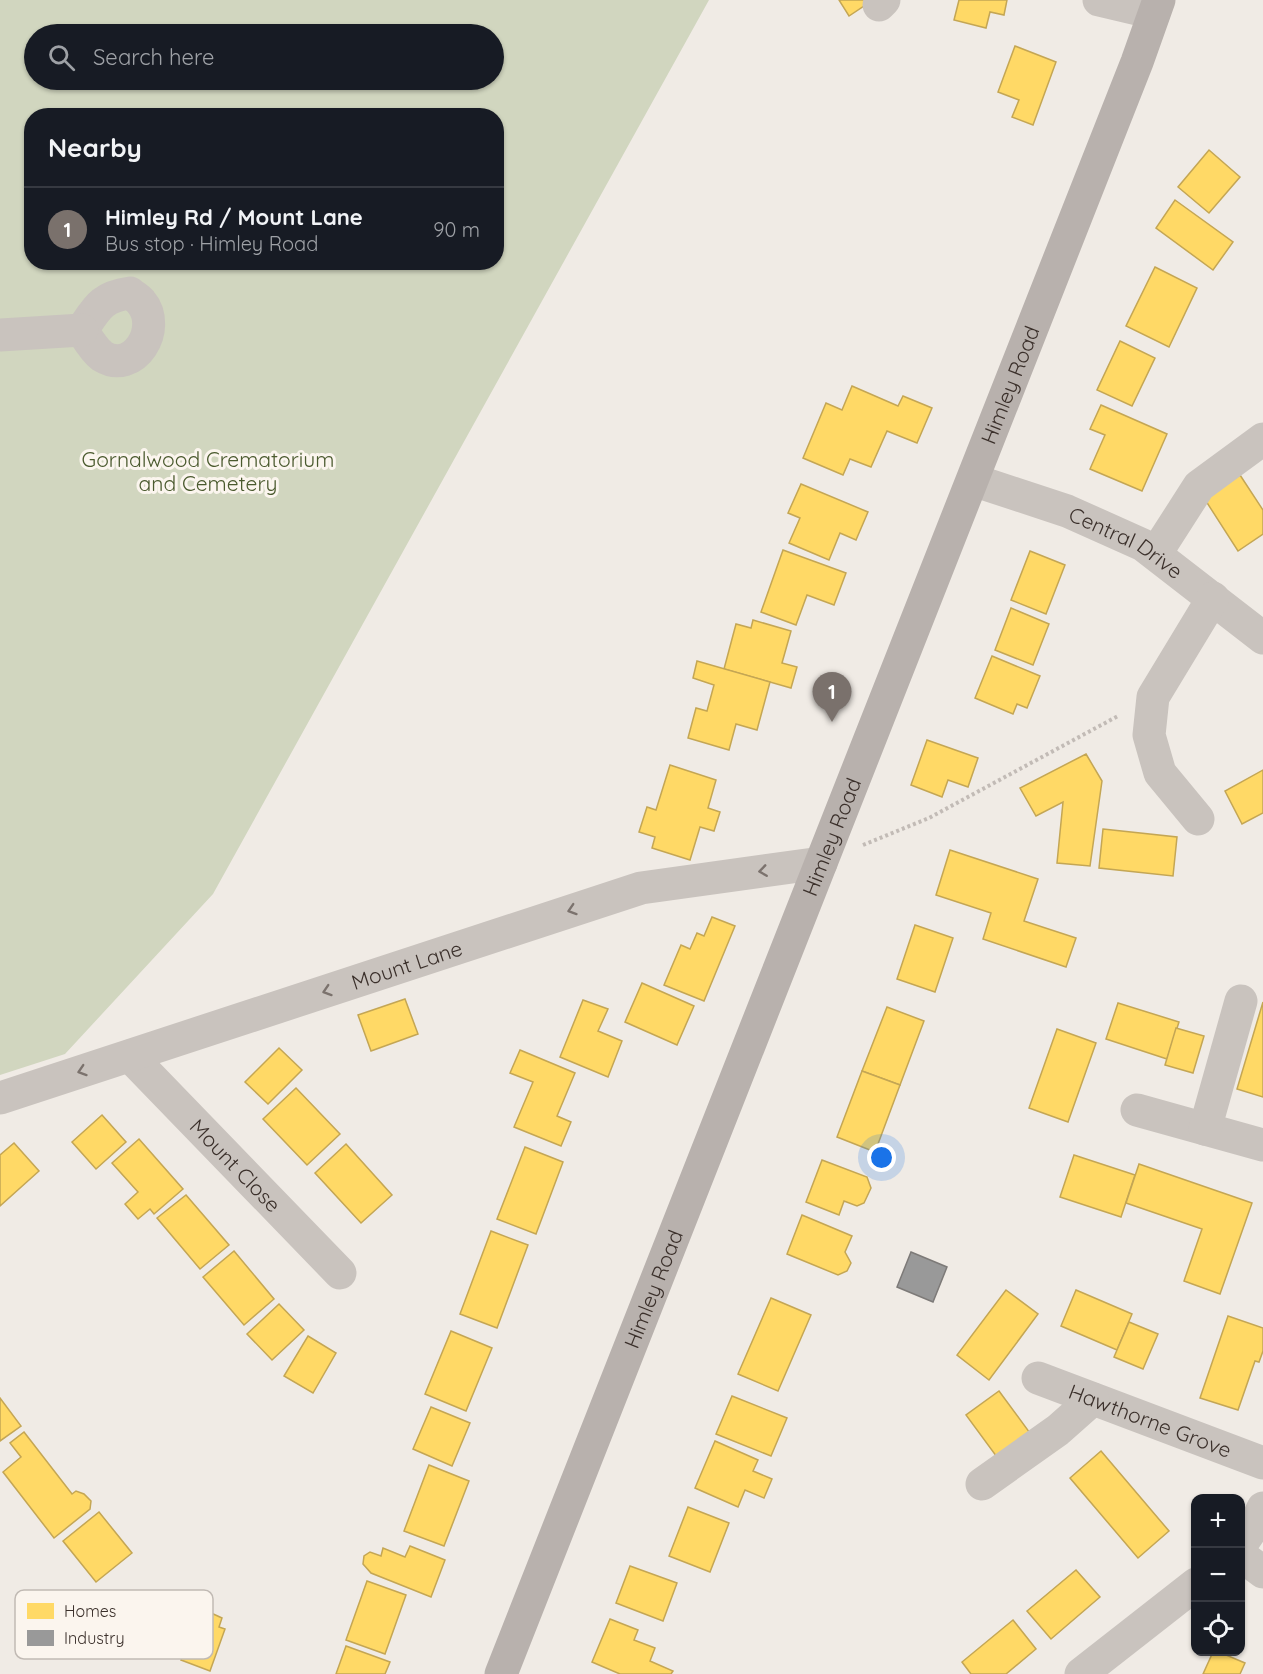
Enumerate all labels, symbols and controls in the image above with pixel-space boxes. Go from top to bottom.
search box [24,24,504,90]
icon: search [45,41,78,74]
text: Search here [93,43,214,71]
text: Nearby [48,131,142,164]
text: Himley Rd / Mount Lane [105,203,363,231]
text: 1 [64,217,71,242]
text: 90 m [433,217,480,242]
text: Bus stop · Himley Road [105,231,318,256]
street label: Himley Road [975,322,1045,448]
park label: Gornalwood Crematorium and Cemetery [82,446,334,496]
street label: Central Drive [1065,501,1188,584]
pin: 1 [812,672,852,722]
street label: Himley Road [796,774,866,900]
one-way arrow [758,864,767,876]
one-way arrow [567,903,578,915]
street label: Mount Lane [348,935,465,995]
one-way arrow [322,983,333,996]
one-way arrow [77,1064,88,1077]
street label: Mount Close [185,1113,287,1217]
your location [867,1143,896,1172]
street label: Himley Road [618,1226,688,1352]
street label: Hawthorne Grove [1065,1378,1235,1463]
map controls [1191,1494,1245,1656]
button: + [1191,1494,1245,1548]
button: − [1191,1548,1245,1602]
legend [15,1590,213,1659]
text: Homes [64,1601,116,1621]
button: locate [1191,1602,1245,1656]
text: Industry [64,1628,124,1648]

